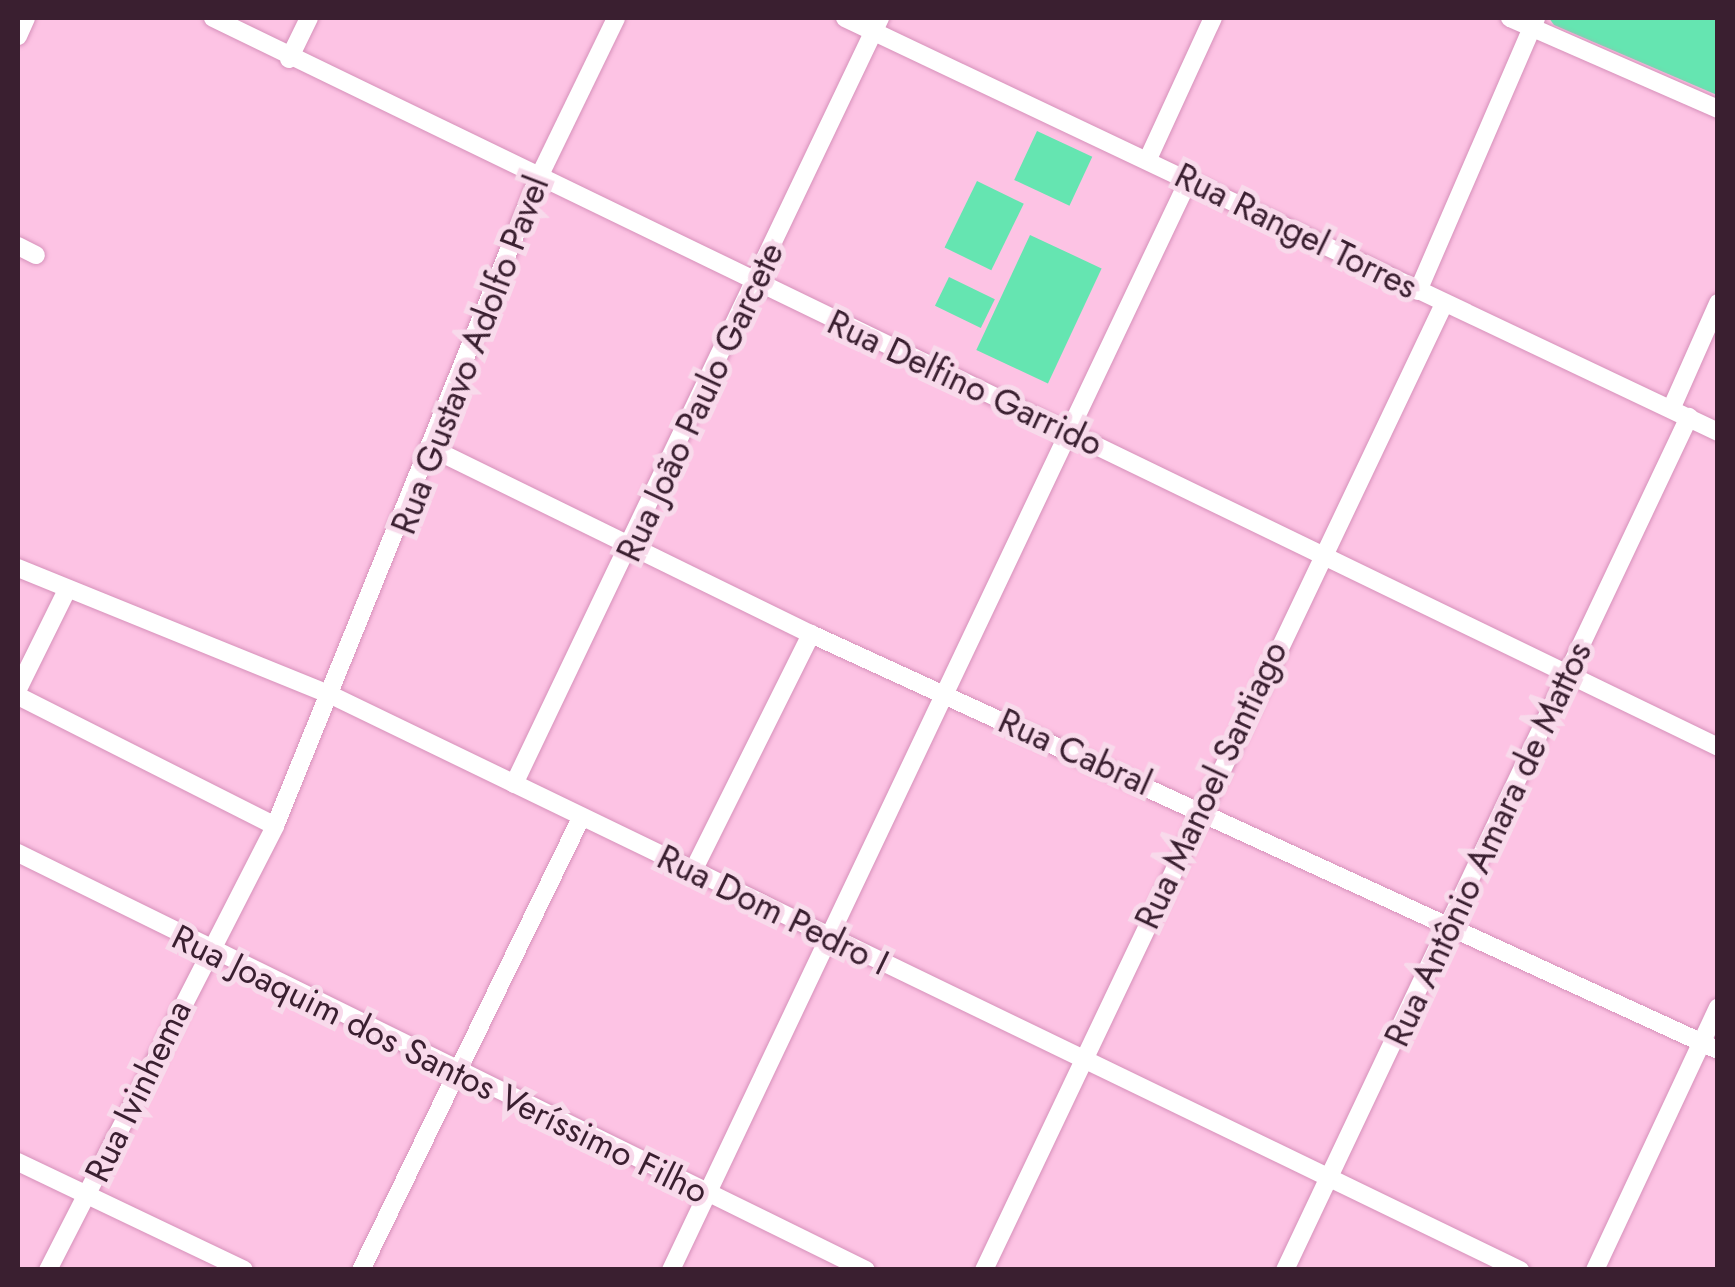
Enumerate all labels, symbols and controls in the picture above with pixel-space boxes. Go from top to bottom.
street label: Rua Rangel Torres [1168,154,1424,308]
street label: Rua Gustavo Adolfo Pavel [382,170,558,540]
street label: Rua João Paulo Garcete [608,236,792,568]
street label: Rua Delfino Garrido [821,301,1109,465]
street label: Rua Manoel Santiago [1126,635,1296,935]
street label: Rua Antônio Amara de Mattos [1376,635,1600,1053]
street label: Rua Cabral [992,700,1158,804]
street label: Rua Dom Pedro I [651,836,895,984]
street label: Rua Joaquim dos Santos Veríssimo Filho [165,916,715,1212]
street label: Rua Ivinhema [76,993,200,1189]

